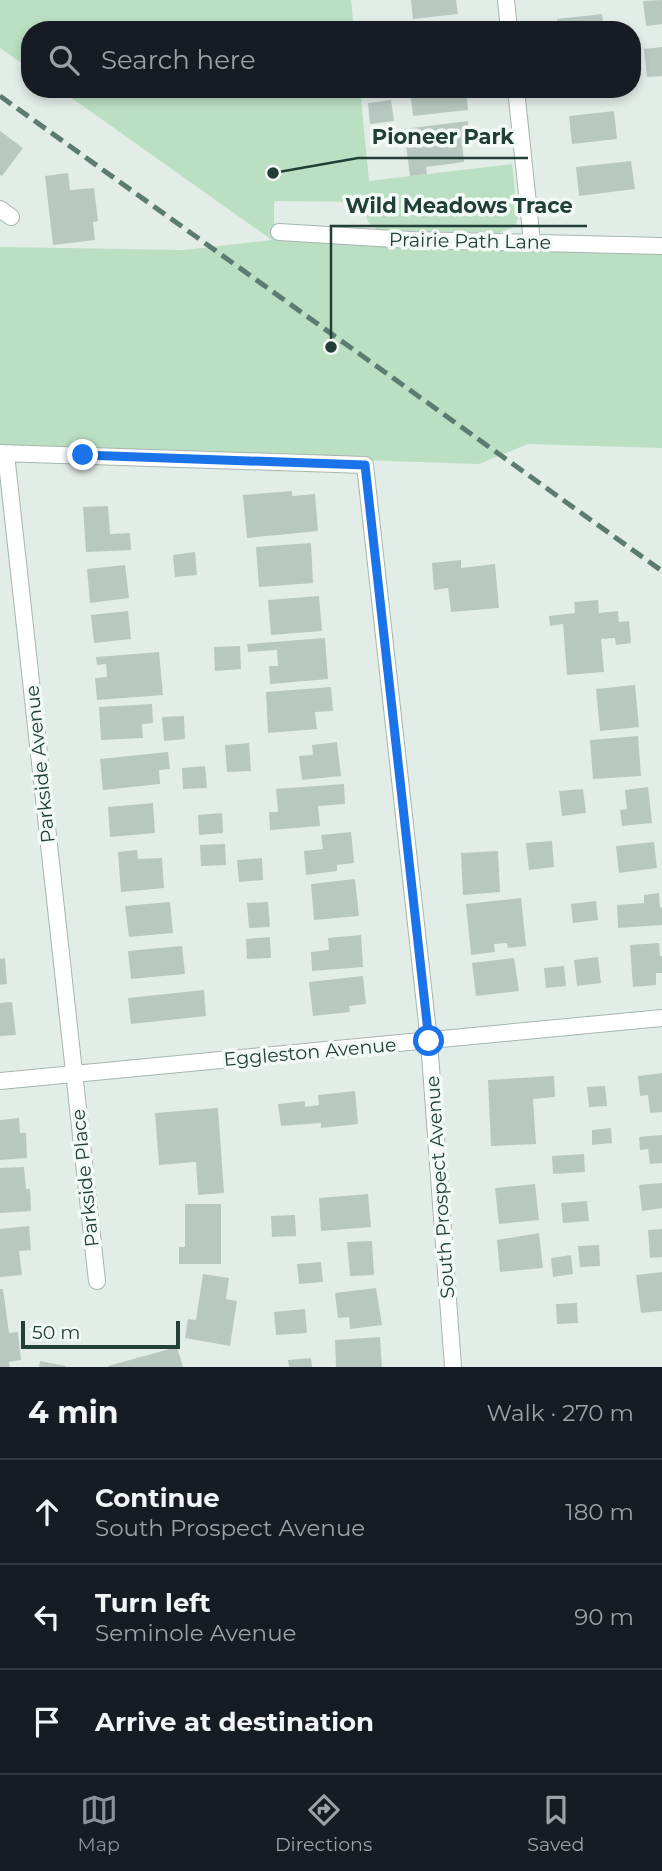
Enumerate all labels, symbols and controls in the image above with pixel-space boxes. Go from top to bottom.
search box [21,21,641,98]
icon: search [45,41,83,79]
text: Search here [101,44,256,76]
callout: Pioneer Park [358,116,528,158]
text: Pioneer Park [372,124,514,149]
callout: Wild Meadows Trace [331,184,587,226]
text: Wild Meadows Trace [345,193,573,218]
street label: Prairie Path Lane [389,228,551,254]
route end [67,439,98,470]
street label: Parkside Avenue [20,684,60,844]
route start [413,1025,444,1056]
street label: Eggleston Avenue [223,1033,397,1071]
street label: South Prospect Avenue [421,1075,459,1299]
street label: Parkside Place [66,1108,104,1248]
scale bar [21,1318,180,1350]
text: 50 m [32,1321,80,1344]
text: 4 min [28,1394,118,1431]
text: Walk · 270 m [487,1399,634,1427]
text: Continue [95,1482,220,1514]
icon: ahead [28,1493,66,1531]
text: 180 m [565,1498,634,1526]
text: South Prospect Avenue [95,1514,365,1542]
text: Turn left [95,1587,211,1619]
icon: left [28,1598,66,1636]
text: 90 m [574,1603,634,1631]
text: Seminole Avenue [95,1619,297,1647]
icon: arrive [28,1703,66,1741]
text: Arrive at destination [95,1706,374,1738]
tab: Map [78,1791,120,1856]
tab: Directions [275,1791,372,1856]
tab: Saved [527,1791,584,1856]

